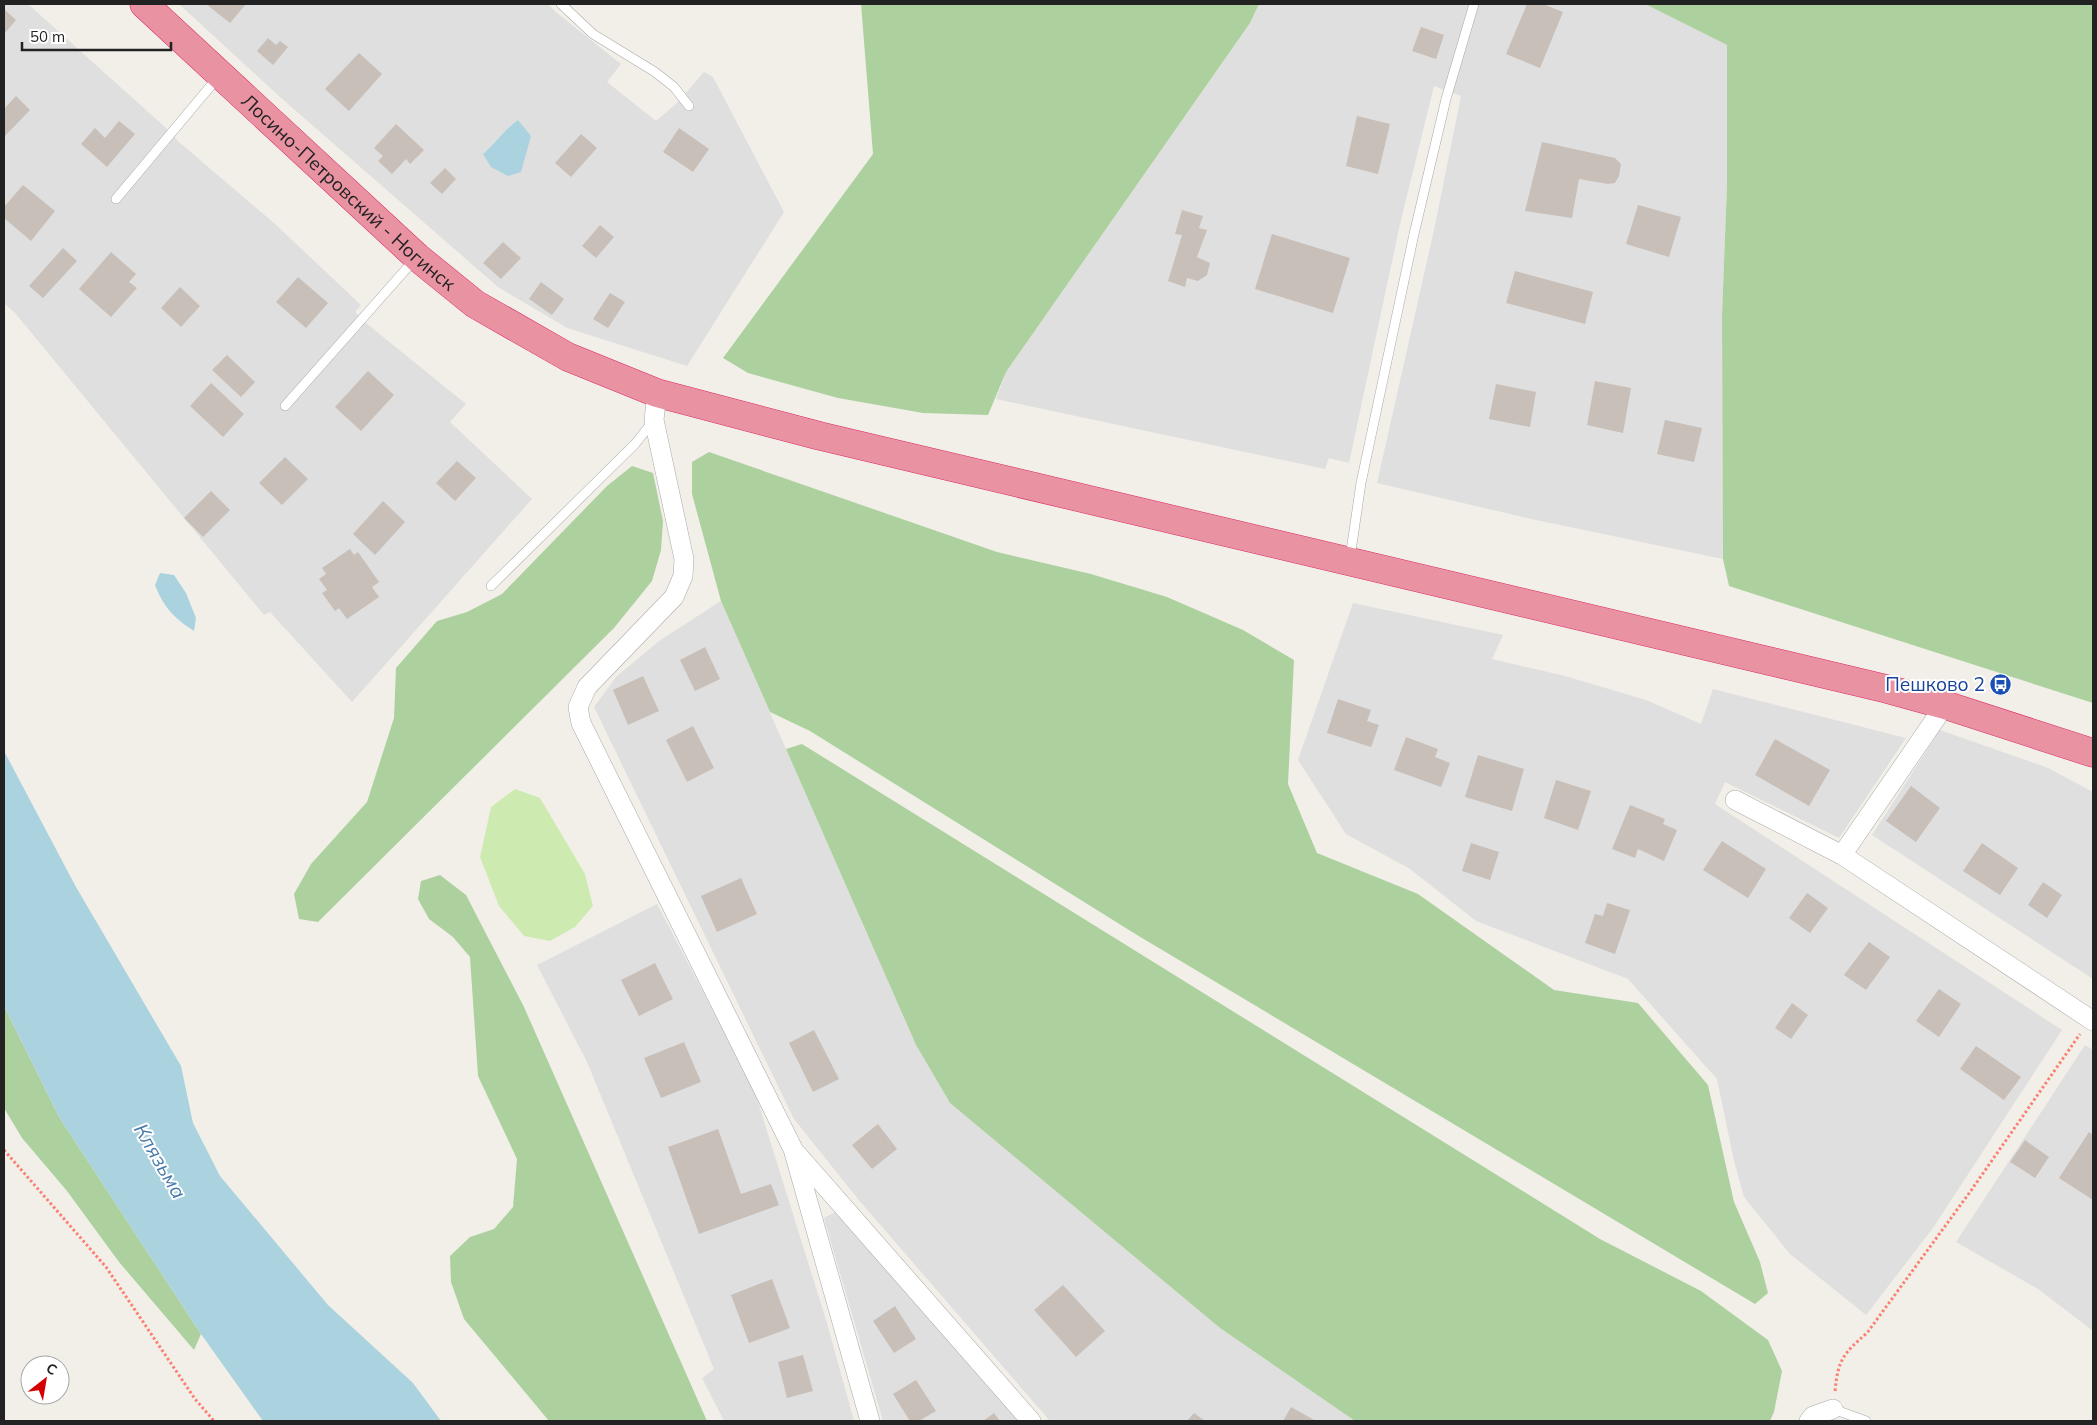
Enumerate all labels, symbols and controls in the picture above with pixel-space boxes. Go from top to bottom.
scale bar [22,20,171,52]
text: 50 m [30,27,65,46]
street label: Лосино-Петровский - Ногинск [237,89,461,296]
place label: Пешково 2 [1885,672,1985,696]
bus stop icon: Пешково 2 [1989,672,2013,696]
water label: Клязьма [129,1119,192,1203]
north arrow [20,1355,70,1405]
text: С [43,1359,60,1379]

